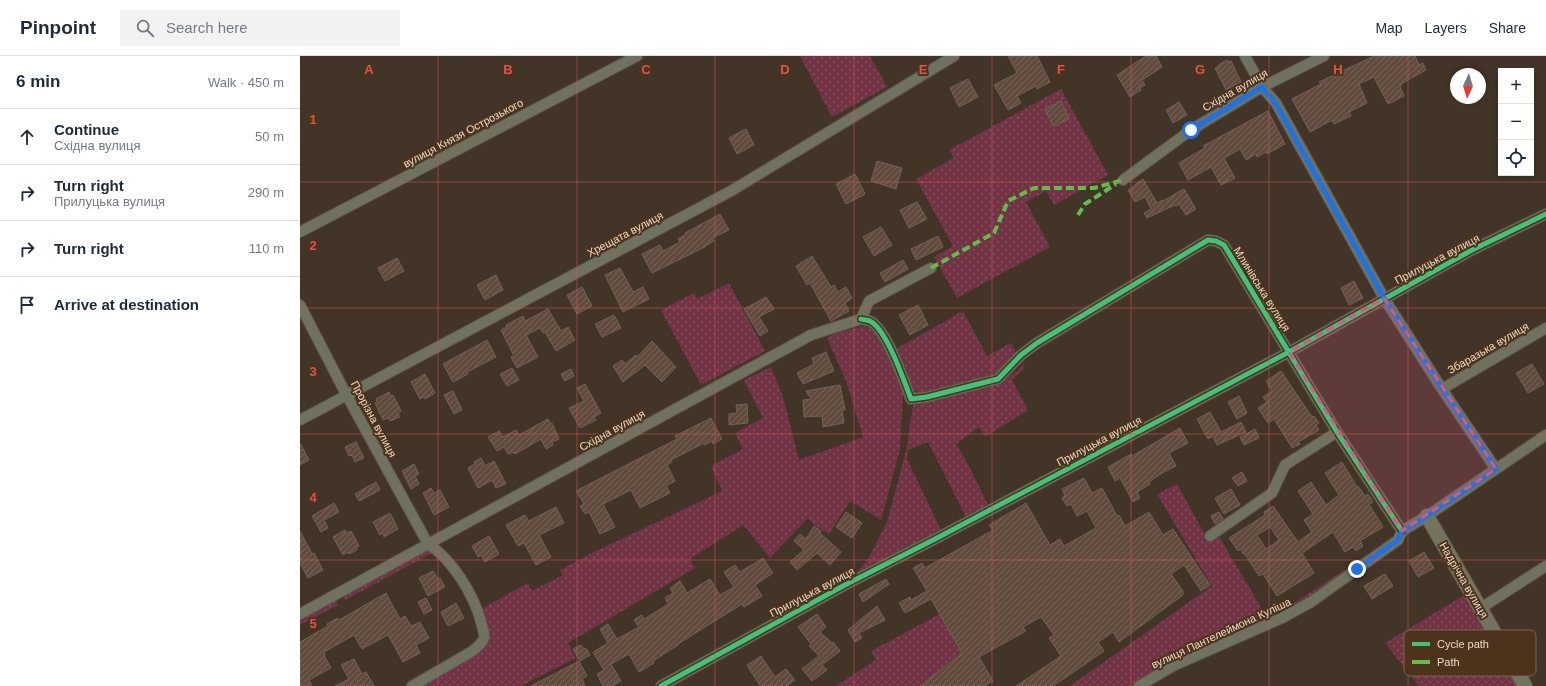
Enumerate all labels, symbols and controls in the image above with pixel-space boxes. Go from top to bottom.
search box [120,10,400,46]
text: Pinpoint [20,17,96,38]
icon: search [134,17,156,39]
text: Search here [166,19,248,36]
text: Map [1375,20,1403,36]
text: Layers [1425,20,1467,36]
text: Share [1489,20,1526,36]
text: A [364,62,374,77]
text: B [503,62,513,77]
text: C [641,62,651,77]
text: D [780,62,790,77]
text: E [919,62,928,77]
text: F [1057,62,1065,77]
text: G [1195,62,1205,77]
text: H [1333,62,1343,77]
street label: Східна вулиця [1200,66,1270,114]
north arrow [1450,68,1486,104]
map controls [1498,68,1534,176]
button: + [1498,68,1534,104]
text: 6 min [16,72,60,91]
text: Walk · 450 m [208,75,284,90]
street label: вулиця Князя Острозького [401,96,525,170]
button: − [1498,104,1534,140]
text: 1 [309,112,317,127]
text: Continue [54,121,119,138]
route start [1182,121,1200,139]
icon: ahead [16,126,38,148]
text: 50 m [255,129,284,144]
text: Східна вулиця [54,138,141,153]
button: locate [1498,140,1534,176]
text: Turn right [54,177,124,194]
icon: right [16,182,38,204]
text: 290 m [248,185,284,200]
text: Прилуцька вулиця [54,194,165,209]
street label: Хрещата вулиця [585,209,665,259]
street label: Прилуцька вулиця [1393,232,1481,286]
icon: right [16,238,38,260]
text: 2 [309,238,317,253]
text: Turn right [54,240,124,257]
text: 110 m [249,241,284,256]
street label: Млинівська вулиця [1231,245,1293,333]
icon: arrive [16,294,38,316]
text: Arrive at destination [54,296,199,313]
street label: Збаразька вулиця [1445,320,1531,376]
text: 3 [309,364,317,379]
street label: Прорізна вулиця [349,379,399,459]
street label: Східна вулиця [577,407,647,453]
street label: Прилуцька вулиця [1055,414,1143,468]
text: 4 [309,490,317,505]
street label: Надрічна вулиця [1437,540,1491,620]
route end [1348,560,1366,578]
street label: Прилуцька вулиця [768,565,856,619]
street label: вулиця Пантелеймона Куліша [1149,595,1293,671]
text: 5 [309,616,317,631]
legend [1404,630,1536,676]
text: Cycle path [1437,638,1489,650]
text: Path [1437,656,1460,668]

